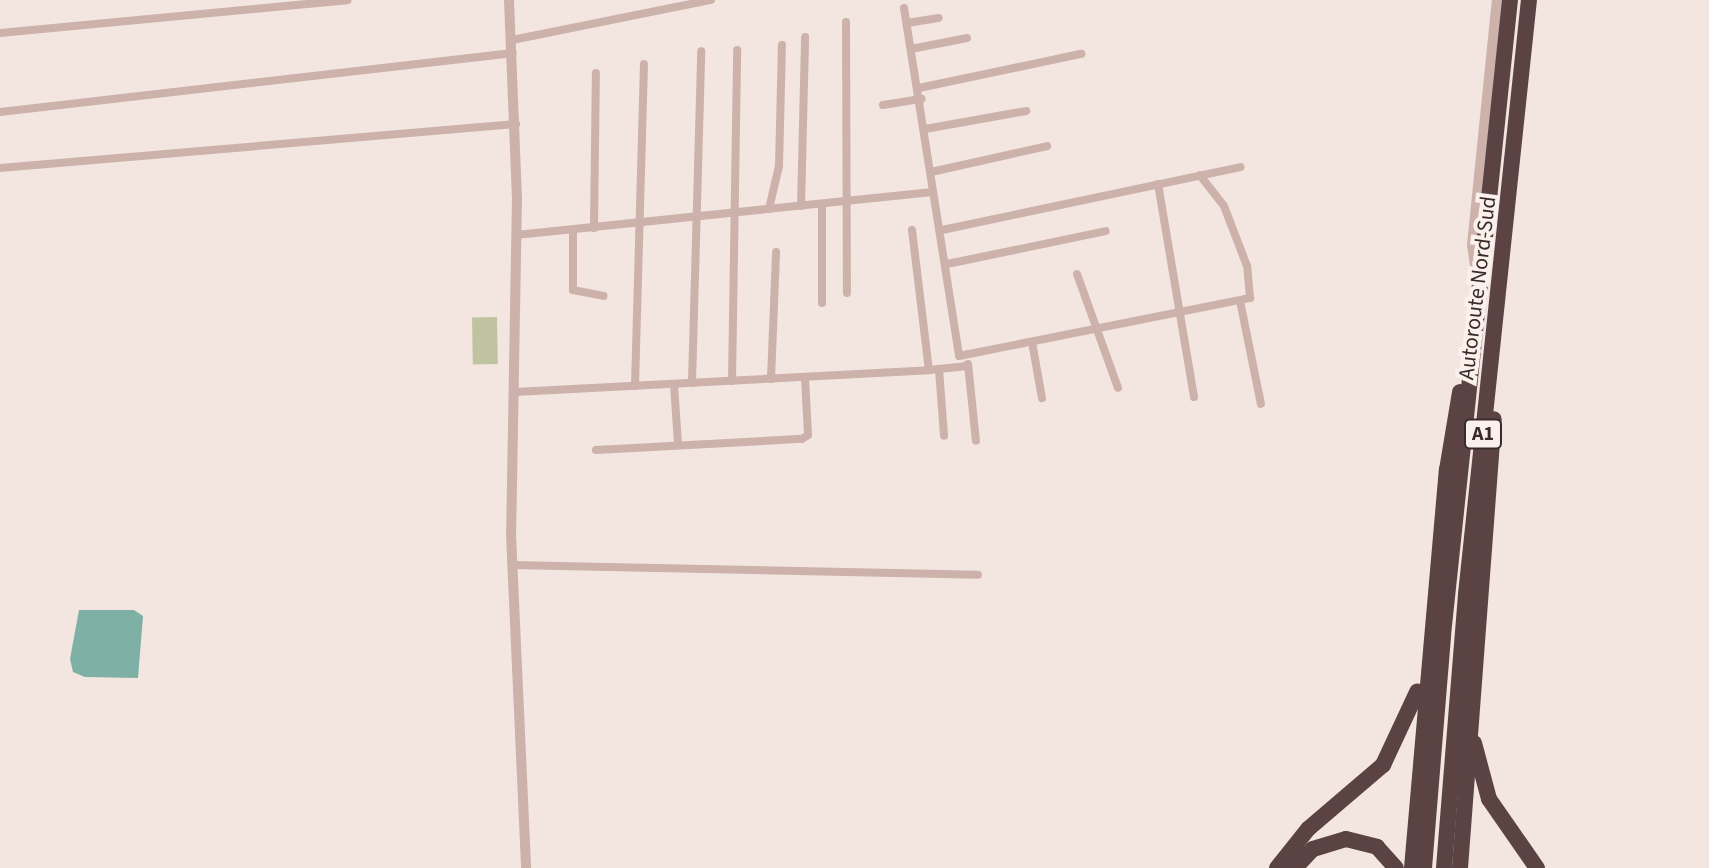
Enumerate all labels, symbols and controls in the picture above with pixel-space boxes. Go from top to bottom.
street label: Autoroute Nord-Sud [1454,195,1502,381]
road number: A1 [1463,418,1503,450]

